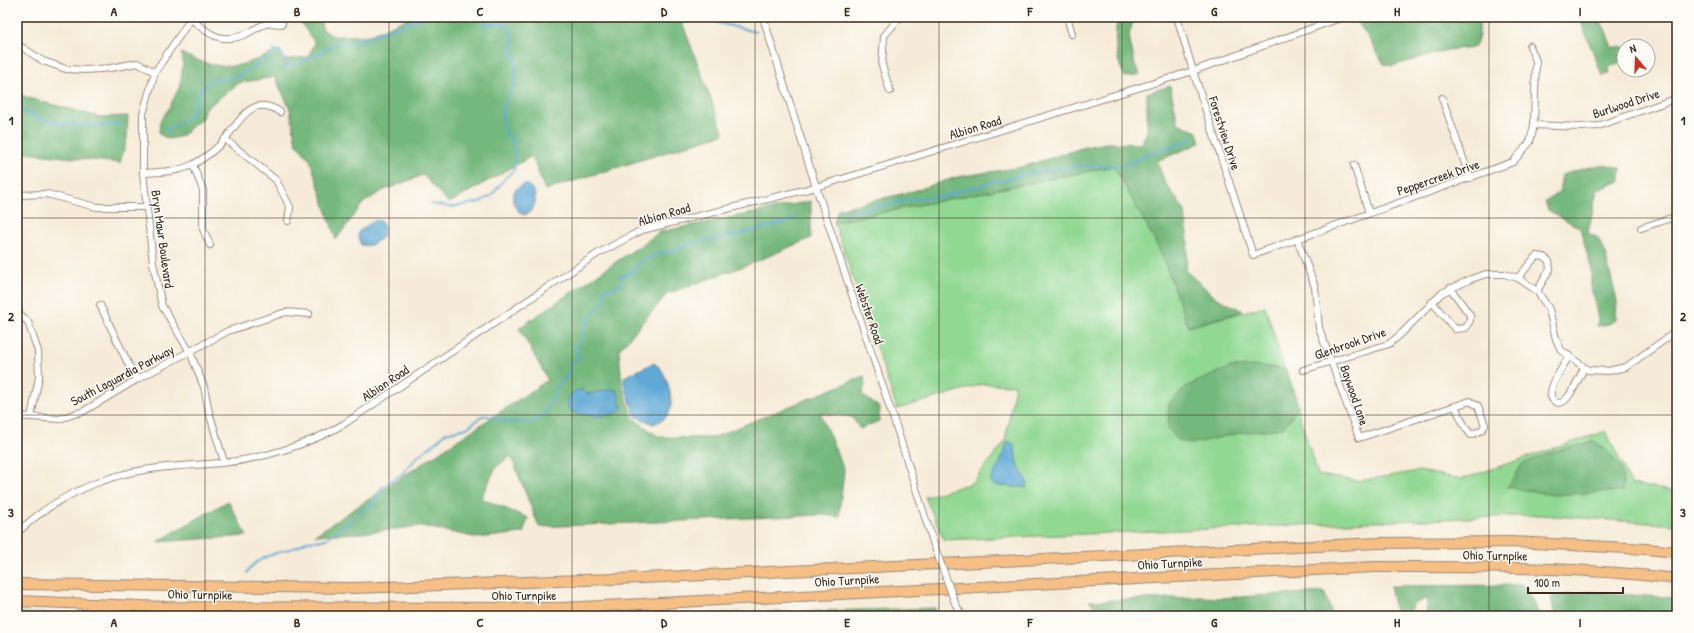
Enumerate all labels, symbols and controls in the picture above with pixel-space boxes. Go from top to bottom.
text: A [111,2,118,20]
text: B [294,2,301,20]
text: C [476,2,484,20]
text: D [661,2,668,20]
text: E [844,2,850,20]
text: F [1027,2,1034,20]
text: G [1211,2,1218,20]
text: H [1394,2,1400,20]
text: I [1578,2,1582,20]
north arrow [1616,38,1656,78]
text: N [1628,41,1638,56]
street label: Burlwood Drive [1590,84,1662,122]
street label: Forestview Drive [1204,93,1245,172]
text: 1 [9,111,14,129]
street label: Albion Road [947,111,1003,143]
text: 1 [1681,111,1686,129]
street label: Peppercreek Drive [1394,154,1482,200]
street label: Bryn Mawr Boulevard [147,189,179,289]
street label: Albion Road [636,198,692,230]
street label: Webster Road [851,282,889,346]
text: 2 [8,307,15,325]
text: 2 [1680,307,1687,325]
street label: Glenbrook Drive [1312,322,1388,364]
street label: South Laguardia Parkway [67,340,177,410]
street label: Albion Road [358,361,412,405]
street label: Baywood Lane [1336,362,1374,428]
text: 3 [8,503,14,521]
text: 3 [1680,503,1686,521]
street label: Ohio Turnpike [1462,545,1528,565]
street label: Ohio Turnpike [1137,552,1203,574]
street label: Ohio Turnpike [814,569,880,591]
scale bar [1528,569,1623,595]
text: 100 m [1534,574,1560,591]
street label: Ohio Turnpike [167,584,233,604]
street label: Ohio Turnpike [491,586,557,604]
text: A [111,613,118,631]
text: B [294,613,301,631]
text: C [476,613,484,631]
text: D [661,613,668,631]
text: E [844,613,850,631]
text: F [1027,613,1034,631]
text: G [1211,613,1218,631]
text: H [1394,613,1400,631]
text: I [1578,613,1582,631]

